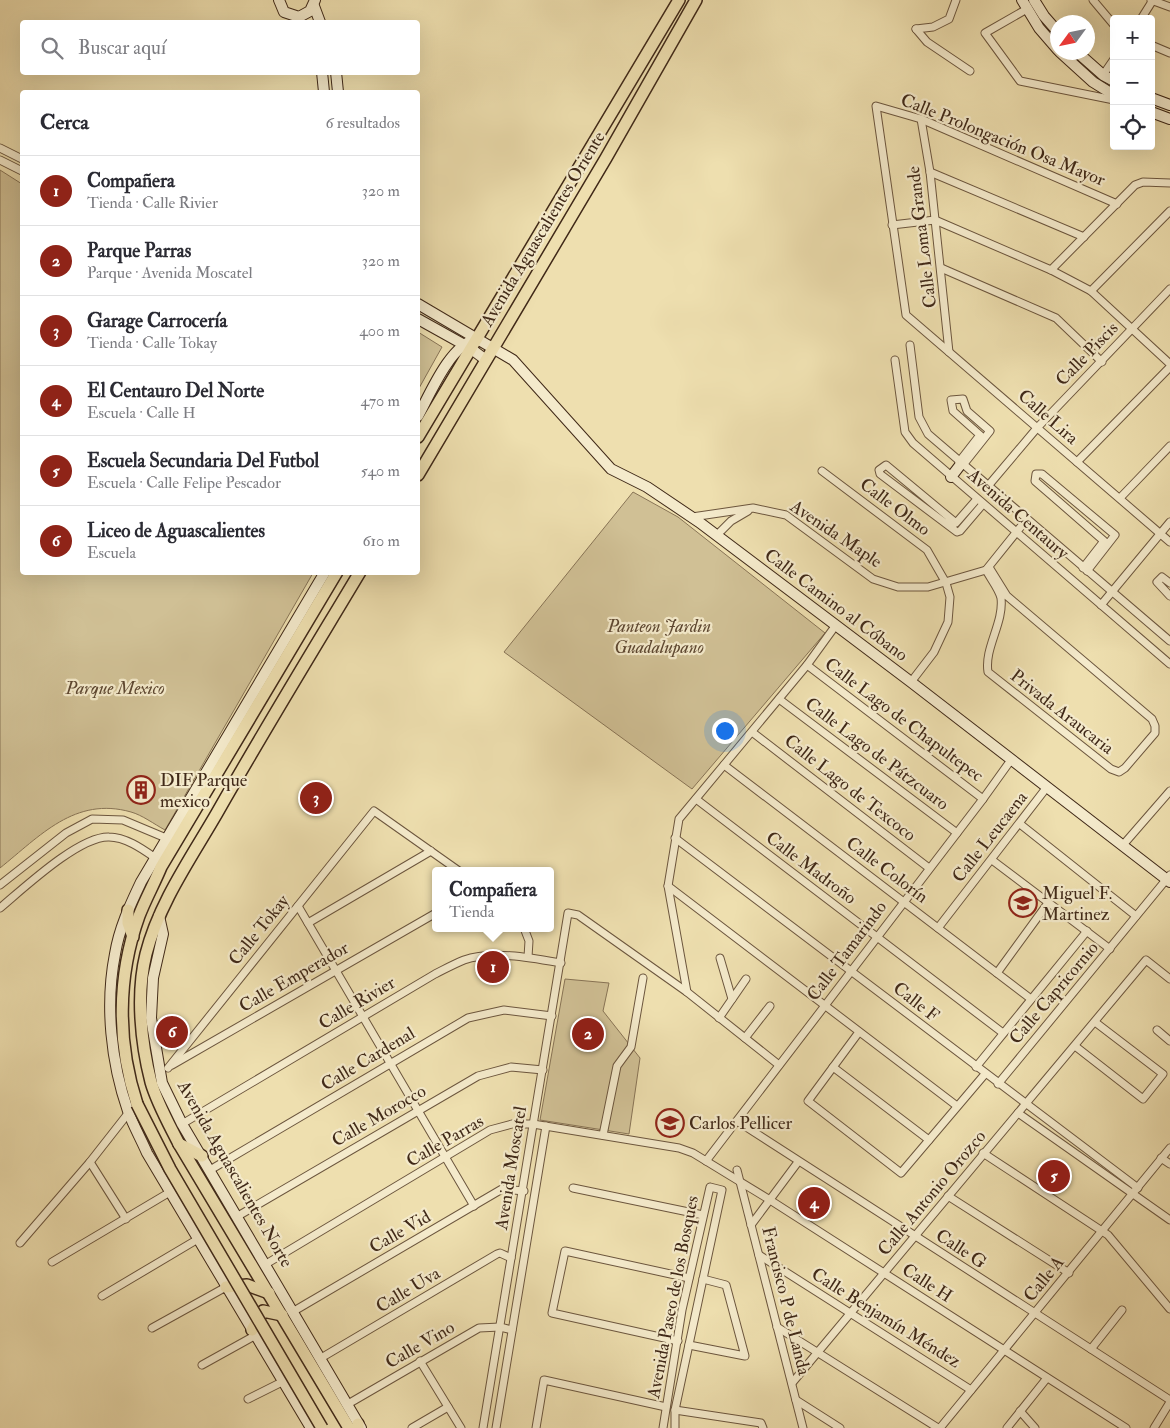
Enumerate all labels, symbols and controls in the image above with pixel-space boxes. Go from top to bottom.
north arrow [1050,15,1095,60]
map controls [1110,15,1155,150]
button: + [1110,15,1155,60]
search box [20,20,420,75]
icon: search [38,34,66,62]
text: Buscar aquí [78,36,166,60]
button: − [1110,60,1155,105]
street label: Calle Prolongación Osa Mayor [897,88,1109,192]
button: locate [1110,105,1155,150]
text: Cerca [40,109,89,136]
text: 6 resultados [325,113,400,133]
street label: Avenida Aguascalientes Oriente [475,127,611,332]
street label: Calle Loma Grande [902,164,942,309]
text: Compañera [87,169,175,193]
text: 1 [53,181,59,201]
text: 320 m [362,181,400,201]
text: Tienda · Calle Rivier [87,193,218,213]
text: Parque Parras [87,239,191,263]
text: 2 [52,251,60,271]
text: 320 m [362,251,400,271]
text: Parque · Avenida Moscatel [87,263,253,283]
text: Garage Carrocería [87,309,227,333]
street label: Calle Piscis [1051,317,1123,391]
text: 3 [53,321,59,341]
text: 400 m [359,321,400,341]
text: Tienda · Calle Tokay [87,333,217,353]
text: El Centauro Del Norte [87,379,264,403]
street label: Calle Lira [1013,384,1084,450]
text: 4 [52,391,60,411]
text: 470 m [360,391,400,411]
text: Escuela · Calle H [87,403,196,423]
text: Escuela Secundaria Del Futbol [87,449,319,473]
text: 5 [52,461,60,481]
text: 540 m [361,461,400,481]
street label: Avenida Centaury [962,463,1074,565]
text: Escuela · Calle Felipe Pescador [87,473,281,493]
street label: Calle Olmo [855,473,935,541]
street label: Avenida Maple [785,494,887,573]
text: Liceo de Aguascalientes [87,519,265,543]
text: 6 [52,531,60,551]
text: 610 m [362,531,400,551]
text: Escuela [87,543,136,563]
street label: Calle Camino al Cóbano [760,544,913,667]
park label: Panteon Jardin Guadalupano [606,615,711,659]
street label: Calle Lago de Chapultepec [820,653,988,787]
street label: Privada Araucaria [1006,664,1119,760]
park label: Parque Mexico [64,677,165,700]
street label: Calle Lago de Pátzcuaro [801,692,954,816]
your location [712,718,738,744]
street label: Calle Lago de Texcoco [779,729,921,847]
place label: DIF Parque mexico [160,769,248,813]
building icon: DIF Parque mexico [126,775,156,805]
pin: 3 [300,779,332,817]
street label: Calle Leucaena [947,786,1033,887]
street label: Calle Madroño [761,826,861,910]
street label: Calle Colorín [841,832,933,908]
popup [432,867,554,932]
text: Compañera [449,878,537,902]
place label: Miguel F. Martinez [1042,882,1112,926]
school or university icon: Miguel F. Martinez [1008,888,1038,918]
street label: Calle Tokay [224,889,295,970]
street label: Calle Tamarindo [802,896,892,1006]
text: Tienda [449,902,494,922]
street label: Calle Emperador [235,936,353,1018]
street label: Calle Capricornio [1004,937,1104,1049]
pin: 1 [477,948,509,986]
street label: Calle Rivier [315,971,400,1035]
street label: Calle F [888,977,944,1027]
pin: 6 [156,1013,188,1051]
pin: 2 [572,1015,604,1053]
street label: Calle Cardenal [317,1022,420,1096]
street label: Avenida Aguascalientes Norte [172,1076,298,1272]
street label: Calle Morocco [328,1080,431,1152]
street label: Avenida Moscatel [490,1104,532,1232]
school or university icon: Carlos Pellicer [655,1108,685,1138]
street label: Calle Parras [402,1110,488,1172]
place label: Carlos Pellicer [689,1112,793,1135]
street label: Calle Antonio Orozco [873,1125,991,1261]
pin: 5 [1038,1157,1070,1195]
pin: 4 [798,1184,830,1222]
street label: Avenida Paseo de los Bosques [642,1194,704,1401]
street label: Calle Vid [365,1205,435,1259]
street label: Francisco P de Landa [756,1224,816,1378]
street label: Calle G [931,1224,991,1274]
street label: Calle A [1019,1251,1070,1307]
street label: Calle H [897,1258,957,1308]
street label: Calle Uva [372,1262,445,1318]
street label: Calle Benjamín Méndez [807,1263,965,1373]
street label: Calle Vino [381,1316,459,1374]

